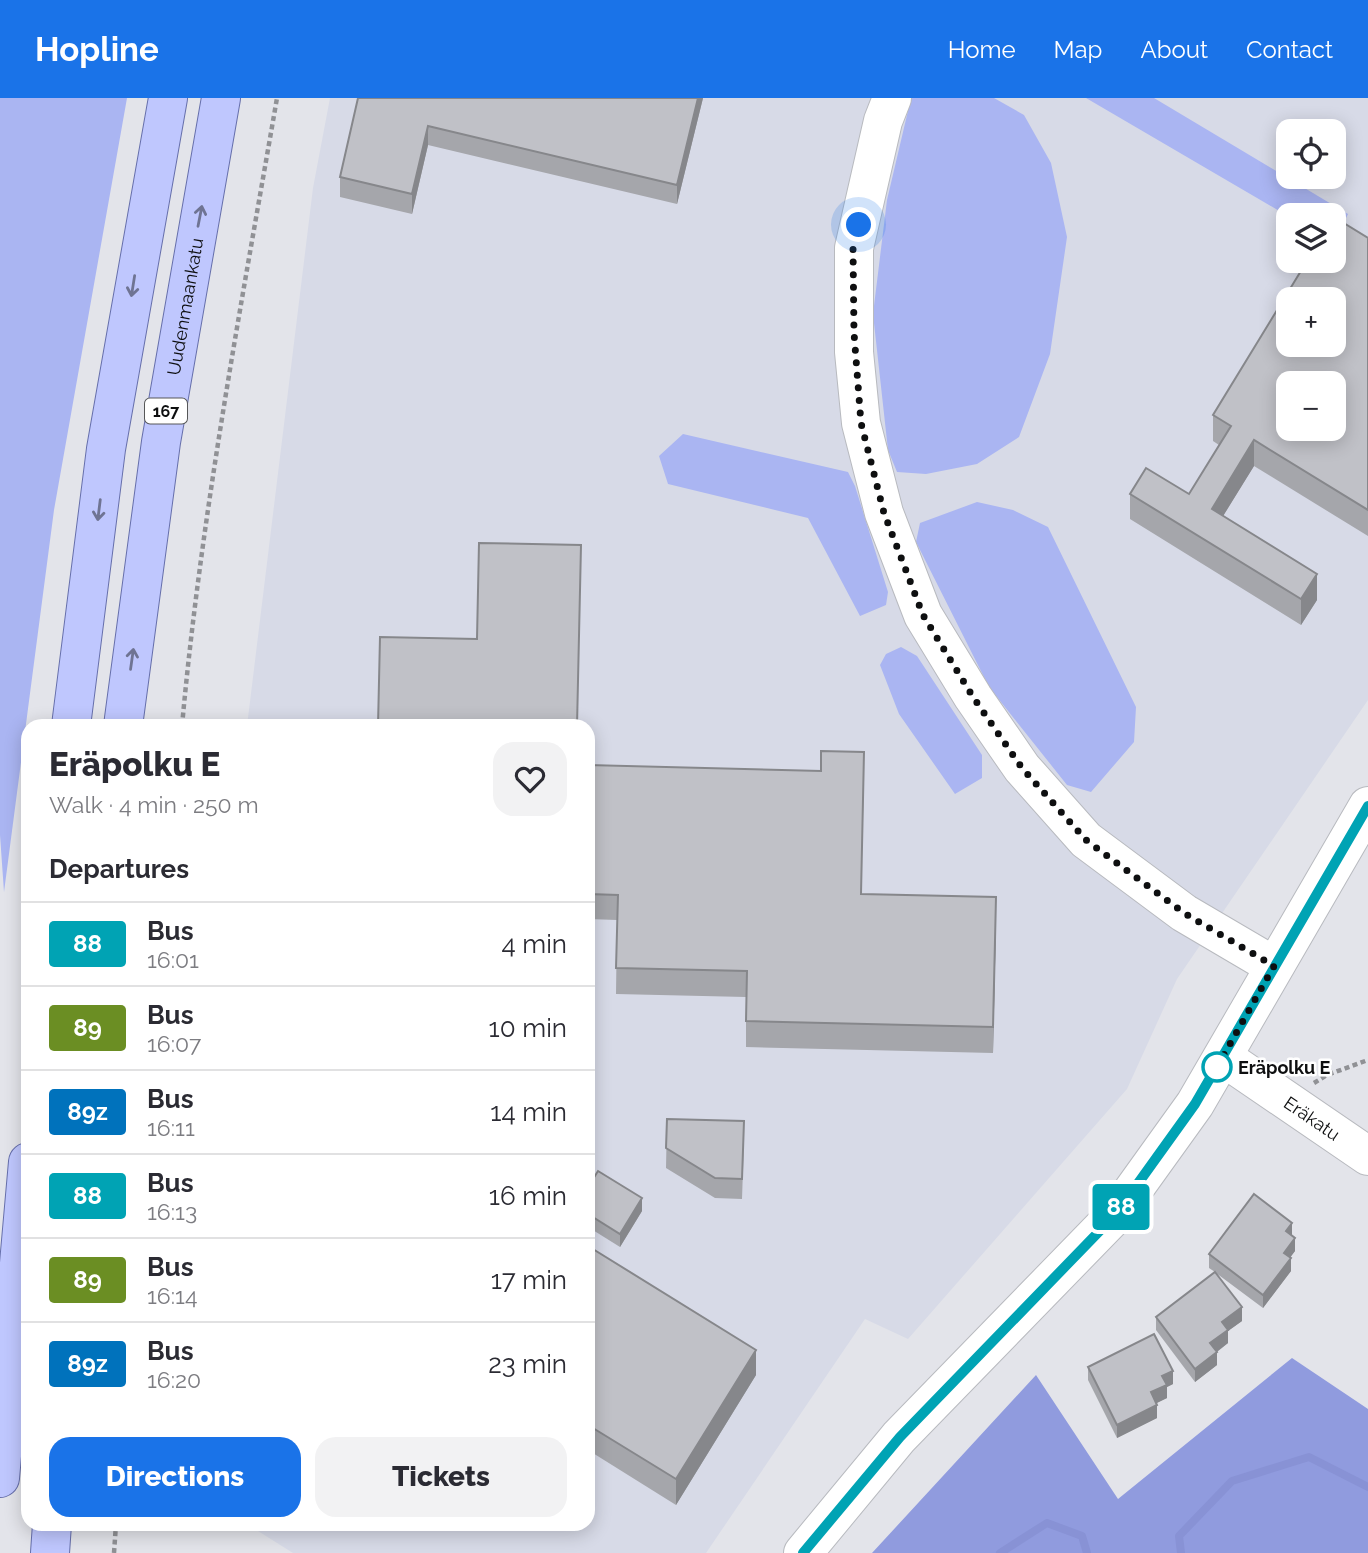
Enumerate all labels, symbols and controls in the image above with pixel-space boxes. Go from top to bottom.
text: Hopline [35,30,159,69]
text: Home [948,35,1016,64]
text: Map [1054,35,1102,64]
text: About [1140,35,1208,64]
text: Contact [1246,35,1333,64]
map controls [1276,119,1346,441]
button: locate [1276,119,1346,189]
button: layers [1276,203,1346,273]
one-way arrow [193,205,207,228]
your location [841,207,876,242]
street label: Uudenmaankatu [162,236,207,377]
one-way arrow [126,274,139,297]
button: + [1276,287,1346,357]
button: − [1276,371,1346,441]
road number: 167 [145,398,187,424]
one-way arrow [92,499,105,521]
one-way arrow [126,648,139,670]
button: heart [493,742,567,816]
text: Eräpolku E [49,745,220,784]
text: Walk · 4 min · 250 m [49,791,259,818]
text: Departures [49,854,189,884]
text: Bus [147,916,194,946]
text: 88 [73,929,102,958]
text: 4 min [501,929,567,959]
text: 16:01 [147,946,199,973]
text: Bus [147,1000,194,1030]
text: 89 [73,1013,102,1042]
text: 10 min [489,1013,567,1043]
text: 16:07 [147,1030,201,1057]
marker: Eräpolku E [1202,1052,1232,1082]
place label: Eräpolku E [1238,1057,1331,1078]
text: Bus [147,1084,194,1114]
street label: Eräkatu [1280,1091,1344,1144]
text: 89z [67,1097,108,1126]
text: 14 min [490,1097,567,1127]
text: 16:11 [147,1114,195,1141]
text: Bus [147,1168,194,1198]
text: 88 [73,1181,102,1210]
text: 16 min [489,1181,567,1211]
line badge: 88 [1090,1184,1152,1230]
text: 88 [1107,1192,1136,1221]
text: 16:13 [147,1198,197,1225]
text: Bus [147,1252,194,1282]
text: 89 [73,1265,102,1294]
text: 17 min [491,1265,567,1295]
text: 16:14 [147,1282,197,1309]
text: Bus [147,1336,194,1366]
text: 89z [67,1349,108,1378]
text: 23 min [488,1349,567,1379]
text: 16:20 [147,1366,201,1393]
button: Directions [49,1437,301,1517]
button: Tickets [315,1437,567,1517]

